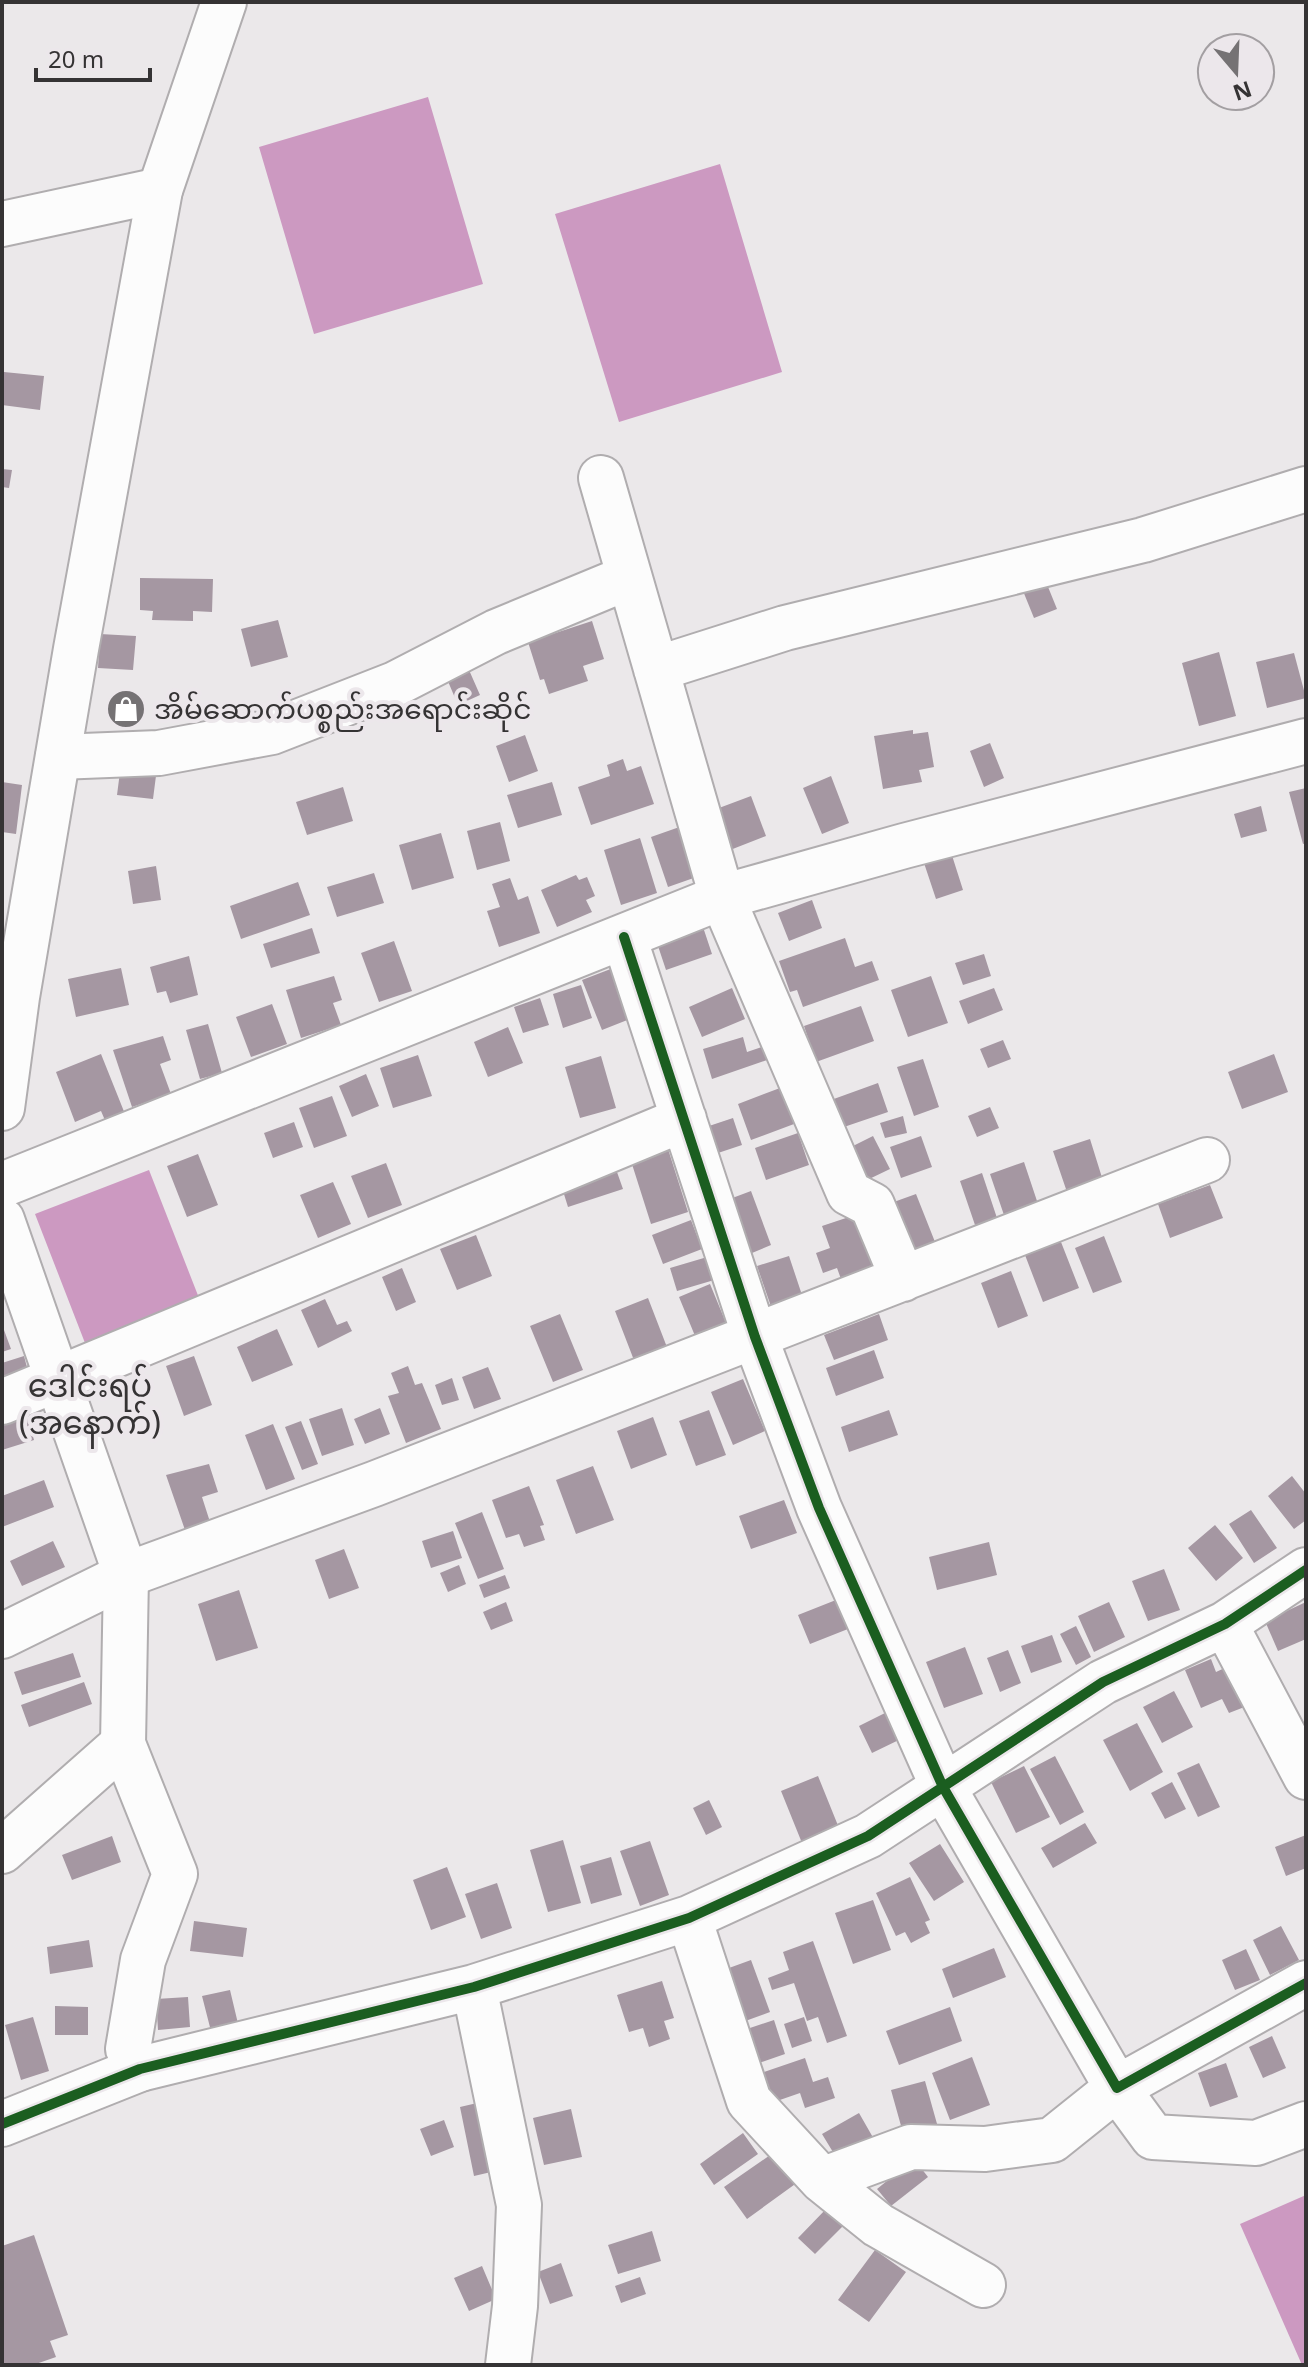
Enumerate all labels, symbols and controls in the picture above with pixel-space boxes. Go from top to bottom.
scale bar [36,32,150,82]
north arrow [1196,32,1276,112]
text: 20 m [48,42,104,75]
text: N [1229,75,1256,109]
shop icon: အိမ်ဆောက်ပစ္စည်းအရောင်းဆိုင် [105,688,147,730]
place label: အိမ်ဆောက်ပစ္စည်းအရောင်းဆိုင် [154,689,531,733]
district label: ဒေါင်းရပ် (အနောက်) [19,1363,161,1449]

